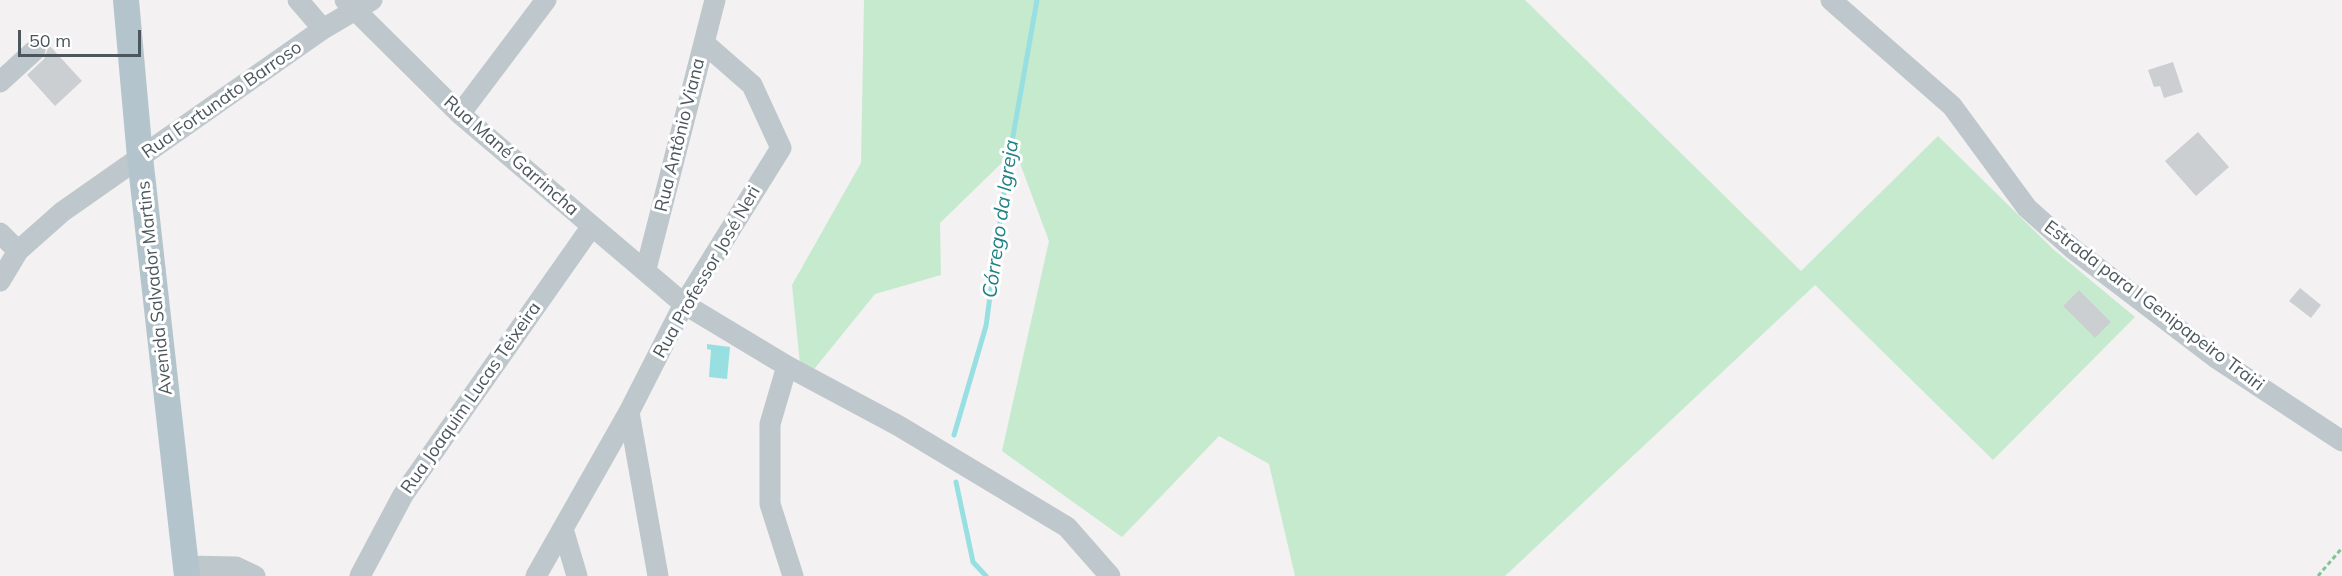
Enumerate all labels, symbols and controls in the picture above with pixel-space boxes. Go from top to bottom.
scale bar [21,18,144,56]
text: 50 m [29,29,71,52]
street label: Rua Fortunato Barroso [138,37,306,163]
street label: Rua Antônio Viana [650,56,710,214]
street label: Rua Mané Garrincha [439,92,583,220]
water label: Córrego da Igreja [978,138,1024,300]
street label: Avenida Salvador Martins [133,180,177,396]
street label: Rua Professor José Neri [649,182,765,362]
street label: Estrada para I Genipapeiro Trairi [2040,216,2268,396]
street label: Rua Joaquim Lucas Teixeira [397,298,545,498]

